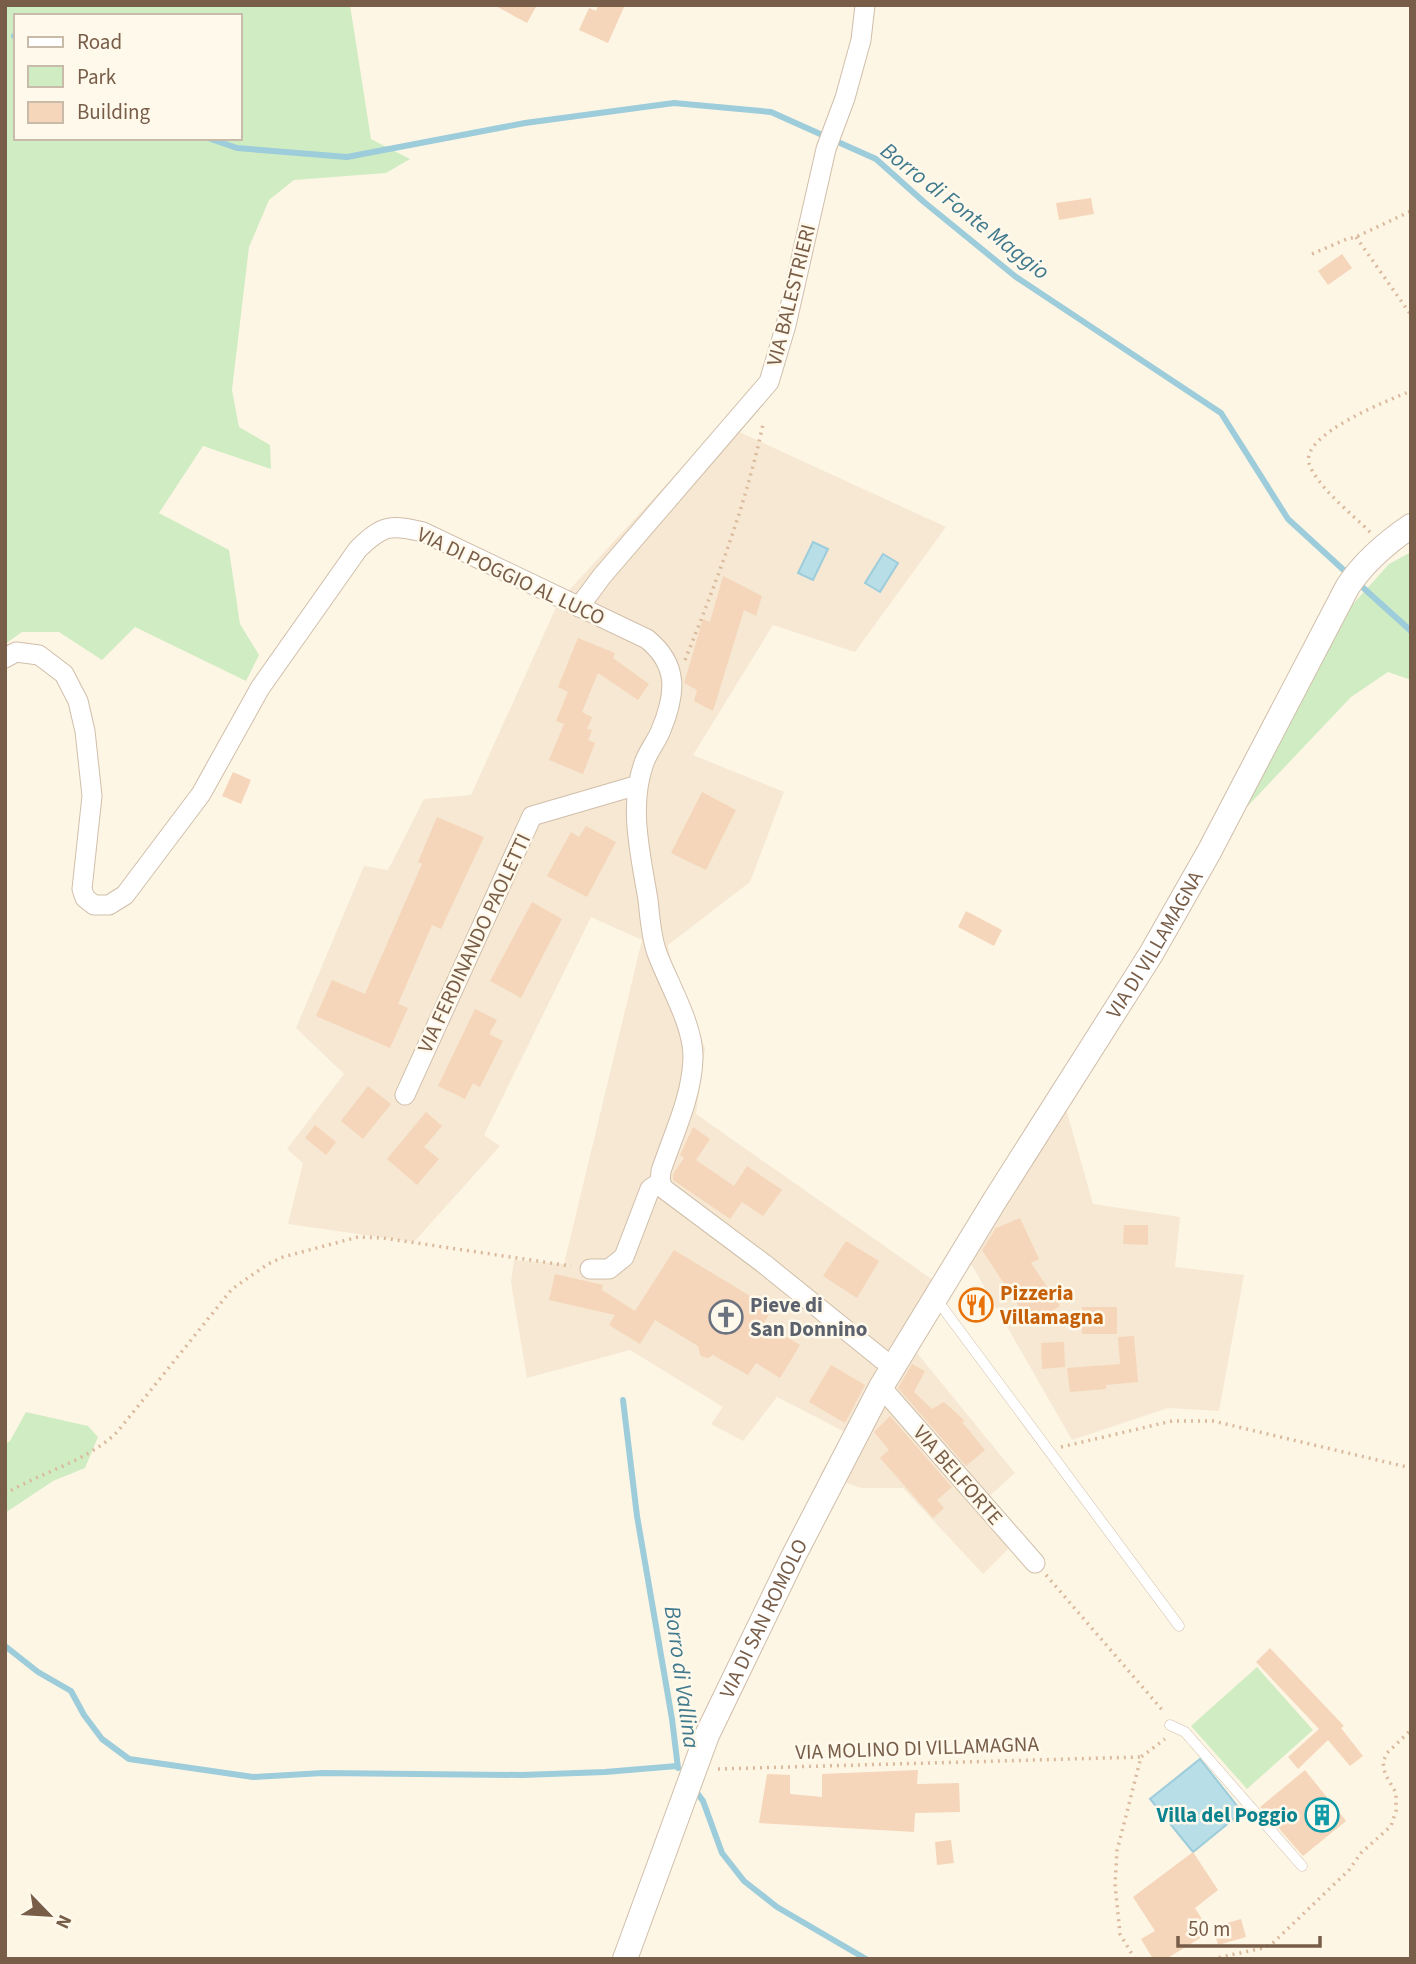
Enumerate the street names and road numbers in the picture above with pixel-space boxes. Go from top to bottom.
street label: VIA BALESTRIERI [759,221,823,369]
street label: VIA DI POGGIO AL LUCO [412,519,610,633]
street label: VIA FERDINANDO PAOLETTI [410,828,538,1058]
street label: VIA DI VILLAMAGNA [1099,865,1211,1024]
street label: VIA BELFORTE [906,1418,1010,1532]
street label: VIA DI SAN ROMOLO [712,1534,815,1703]
street label: VIA MOLINO DI VILLAMAGNA [795,1729,1040,1767]

